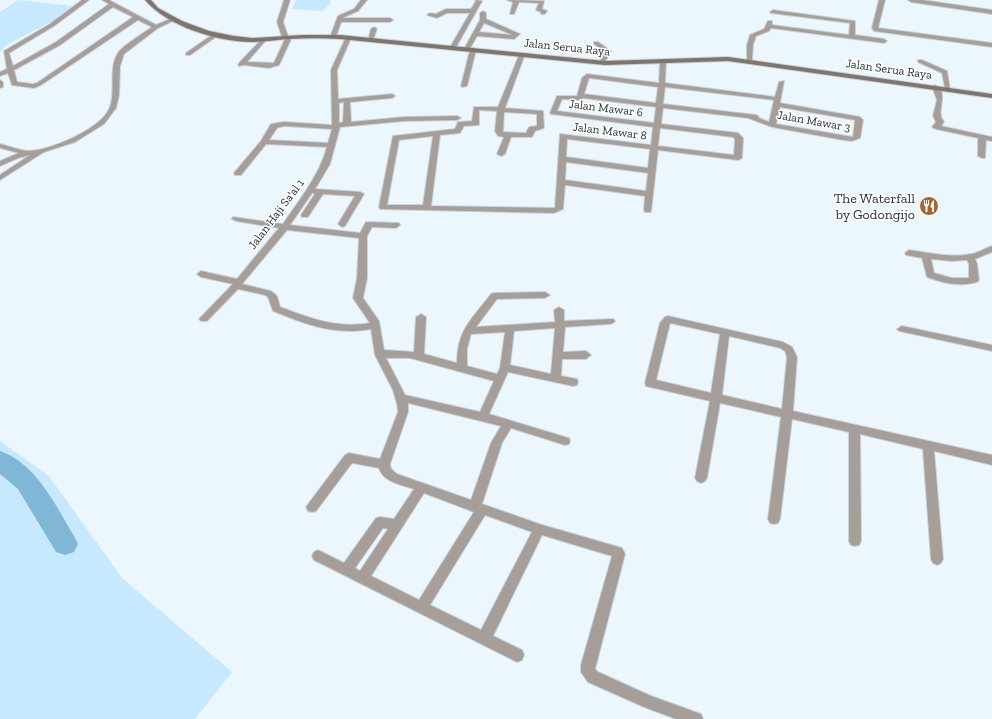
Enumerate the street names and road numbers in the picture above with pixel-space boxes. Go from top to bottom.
street label: Jalan Serua Raya [523,36,611,59]
street label: Jalan Serua Raya [845,56,933,82]
street label: Jalan Mawar 6 [568,97,644,119]
street label: Jalan Mawar 3 [776,108,852,134]
street label: Jalan Mawar 8 [572,120,648,142]
street label: Jalan Haji Sa'al 1 [245,176,308,252]

